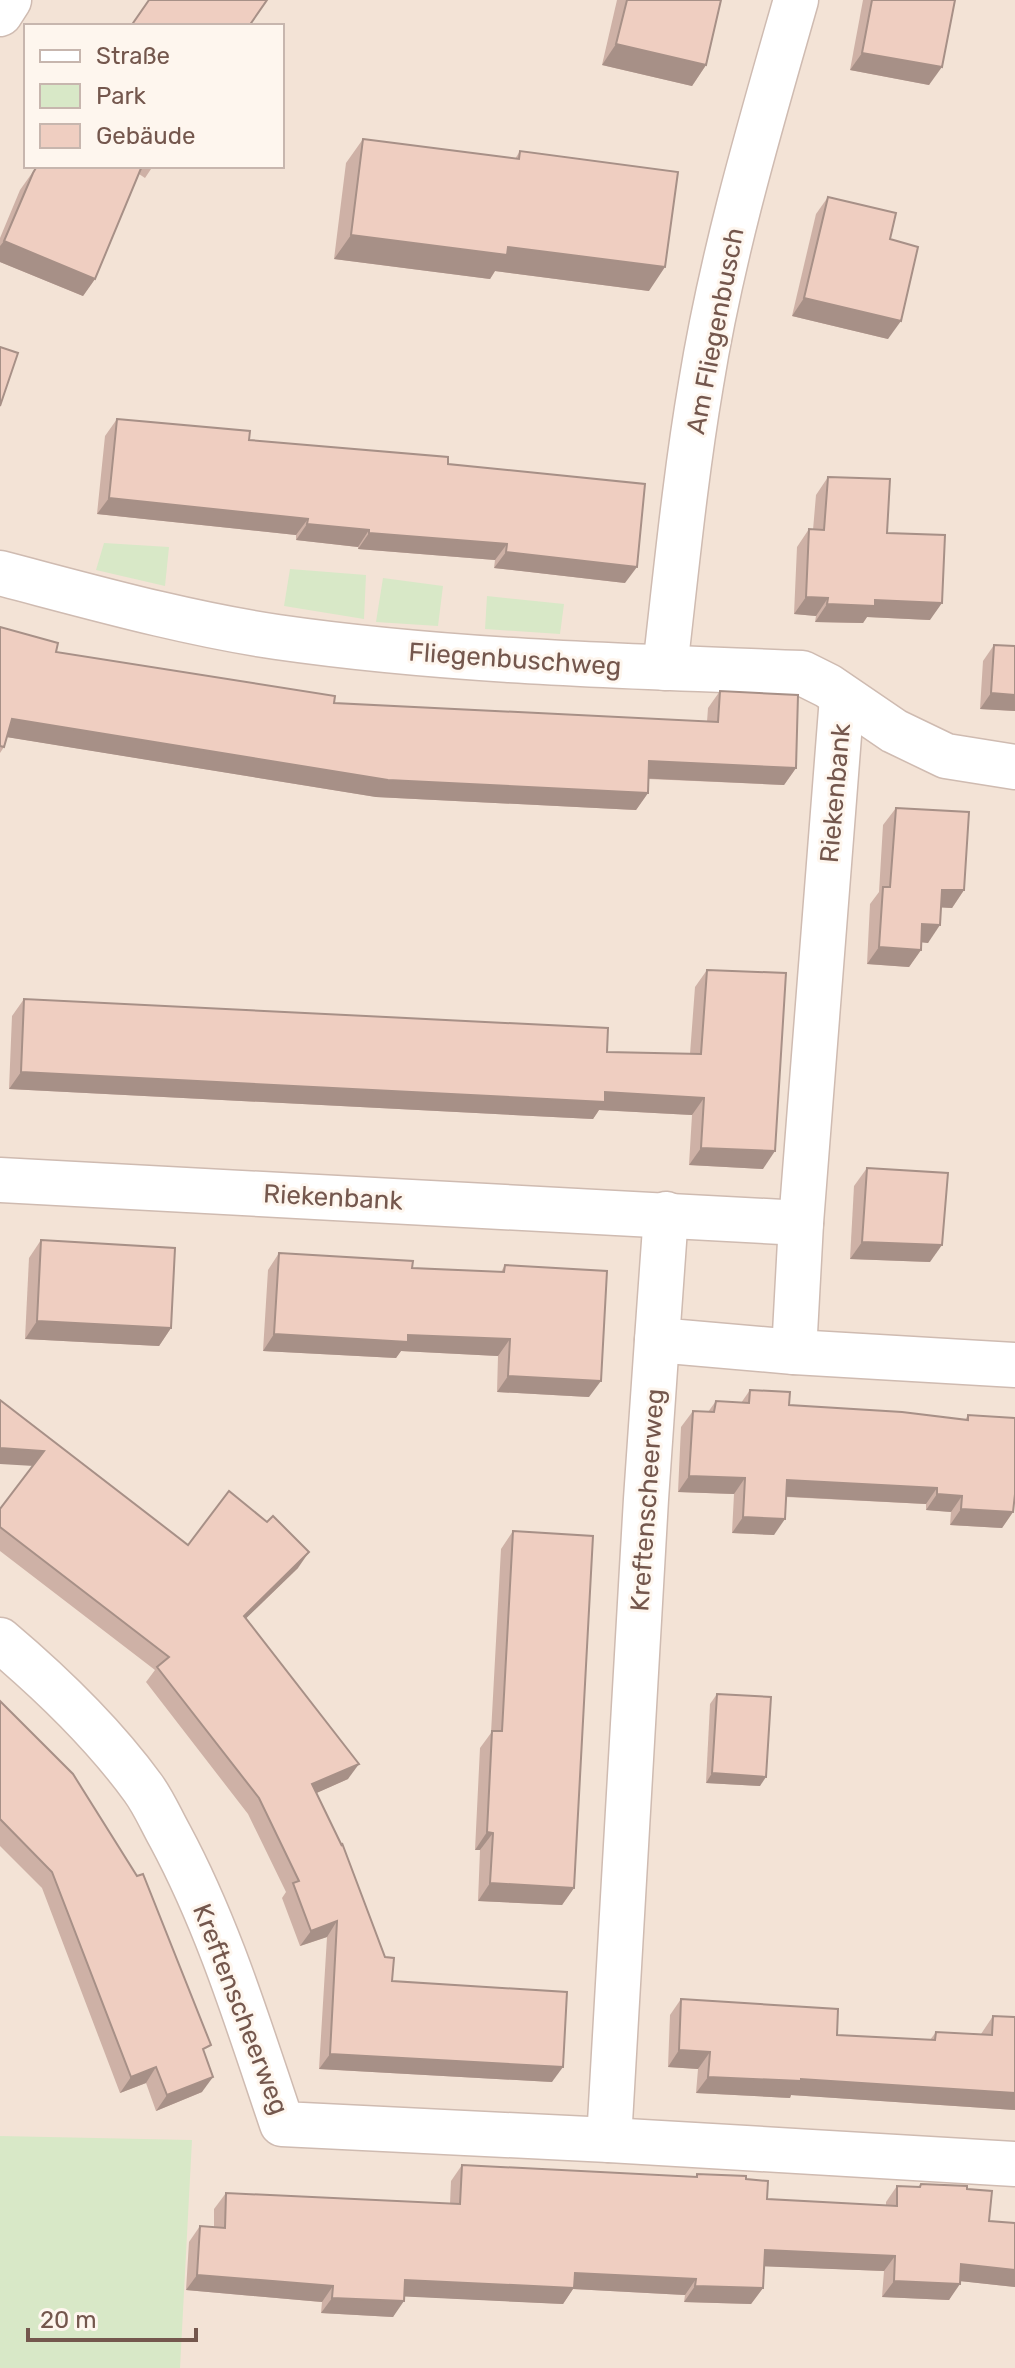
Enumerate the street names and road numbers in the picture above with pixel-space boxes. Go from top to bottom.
street label: Am Fliegenbusch [680,225,751,437]
street label: Fliegenbuschweg [408,637,622,682]
street label: Riekenbank [814,721,857,864]
street label: Riekenbank [262,1178,404,1217]
street label: Kreftenscheerweg [624,1388,671,1612]
street label: Kreftenscheerweg [186,1899,295,2119]

